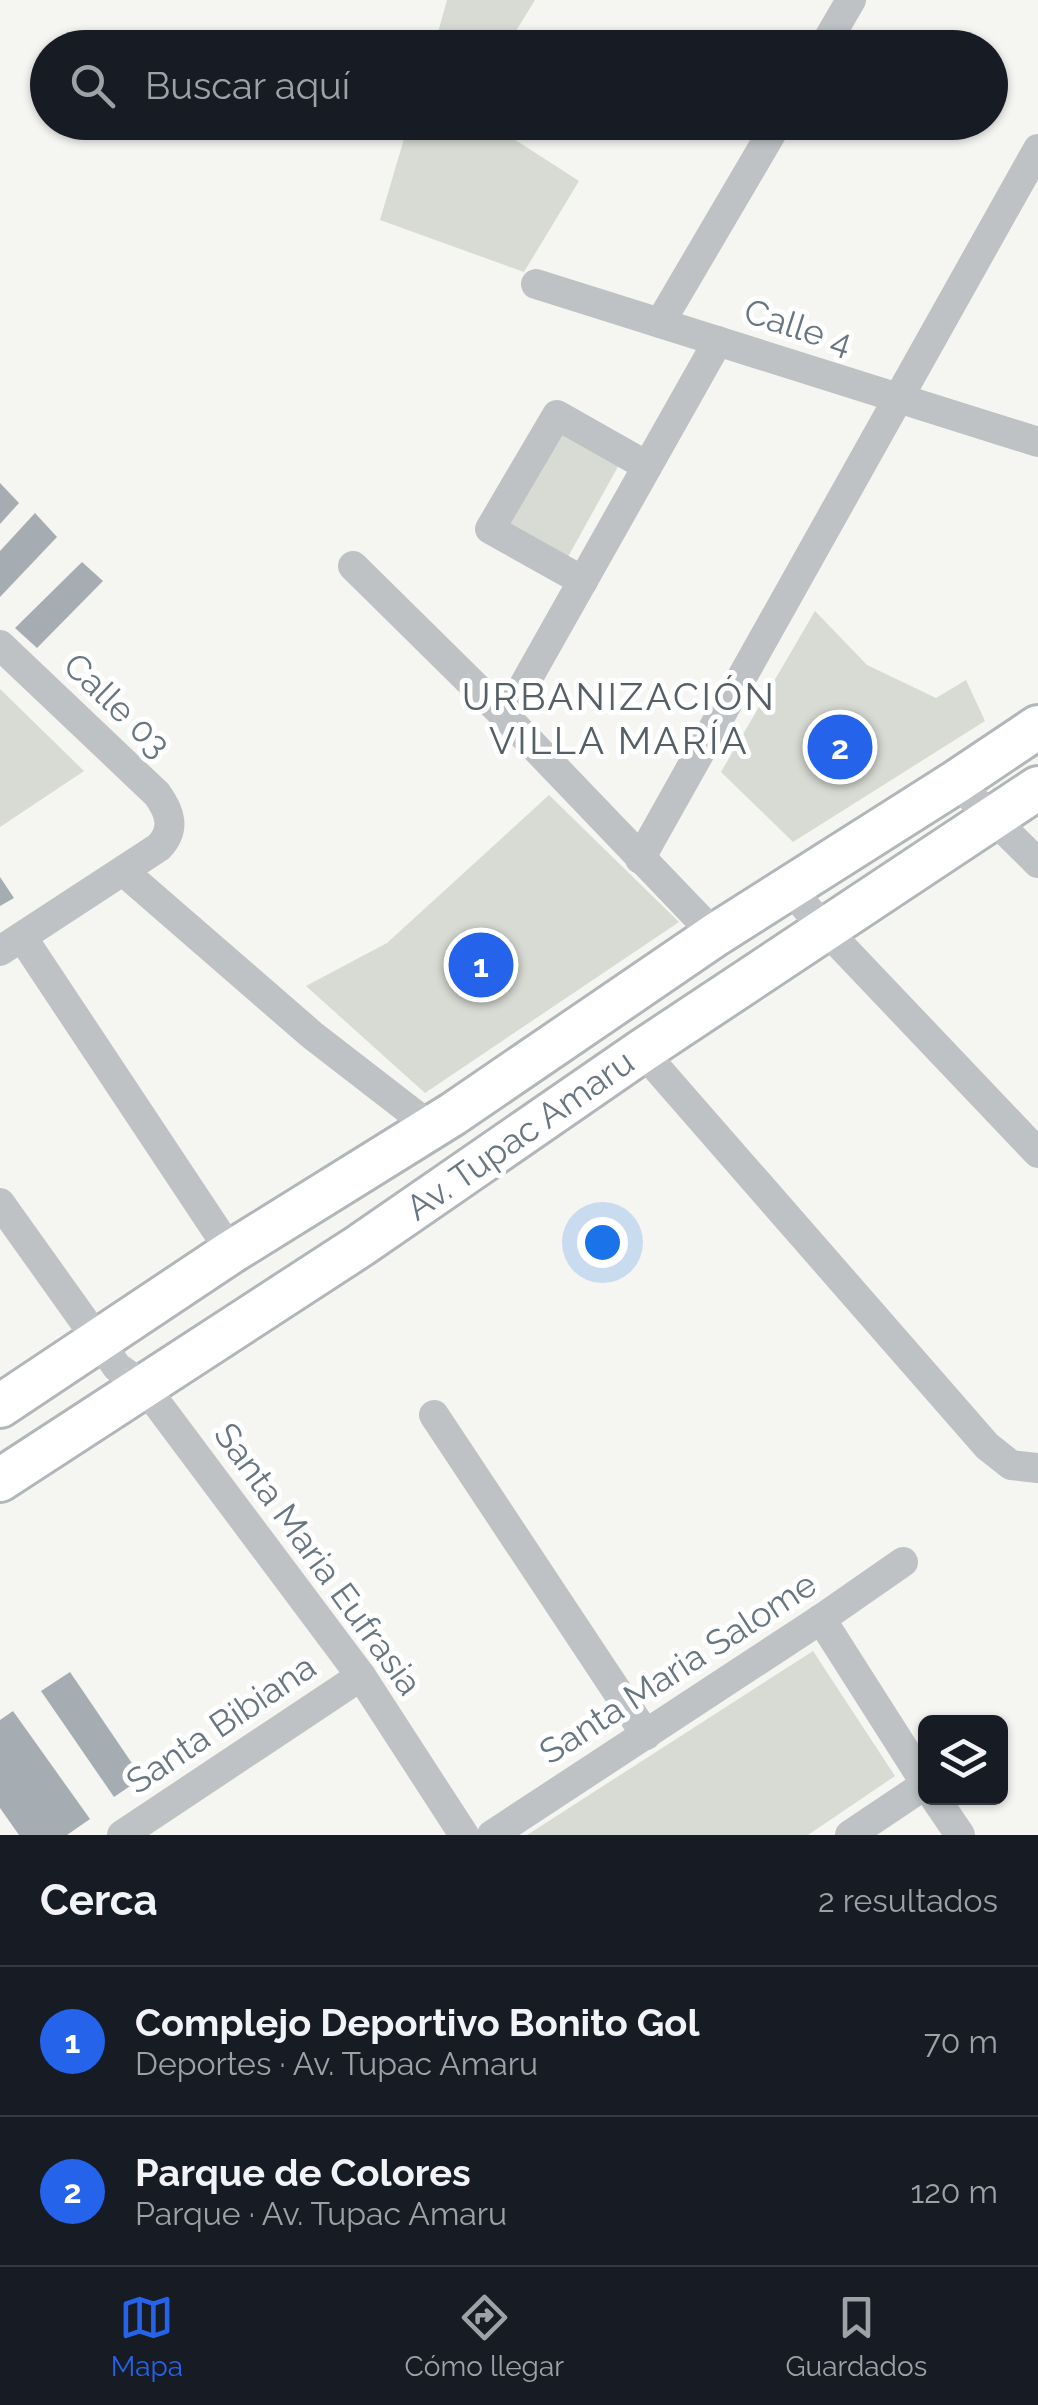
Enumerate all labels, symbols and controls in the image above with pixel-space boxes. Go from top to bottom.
search box [30,30,1008,140]
icon: search [65,58,120,113]
text: Buscar aquí [145,63,350,108]
street label: Calle 4 [739,290,857,363]
street label: Calle 03 [56,644,179,765]
district label: URBANIZACIÓN VILLA MARÍA [462,674,776,763]
pin: 2 [808,710,872,784]
pin: 1 [448,928,514,1002]
street label: Av. Tupac Amaru [398,1041,641,1228]
your location [577,1217,628,1268]
street label: Santa Maria Eufrasia [206,1415,431,1703]
street label: Santa Maria Salome [532,1563,824,1772]
street label: Santa Bibiana [118,1645,323,1802]
map controls [918,1715,1008,1805]
button: layers [918,1715,1008,1805]
text: Cerca [40,1876,158,1925]
text: 2 resultados [818,1882,998,1919]
text: Complejo Deportivo Bonito Gol [135,2000,699,2045]
text: 1 [65,2023,80,2060]
text: 70 m [924,2023,998,2060]
text: Deportes · Av. Tupac Amaru [135,2045,538,2082]
text: Parque de Colores [135,2150,471,2195]
text: 2 [63,2173,82,2210]
text: 120 m [910,2173,998,2210]
text: Parque · Av. Tupac Amaru [135,2195,507,2232]
tab: Mapa [111,2290,183,2383]
tab: Cómo llegar [405,2290,564,2383]
tab: Guardados [786,2290,927,2383]

